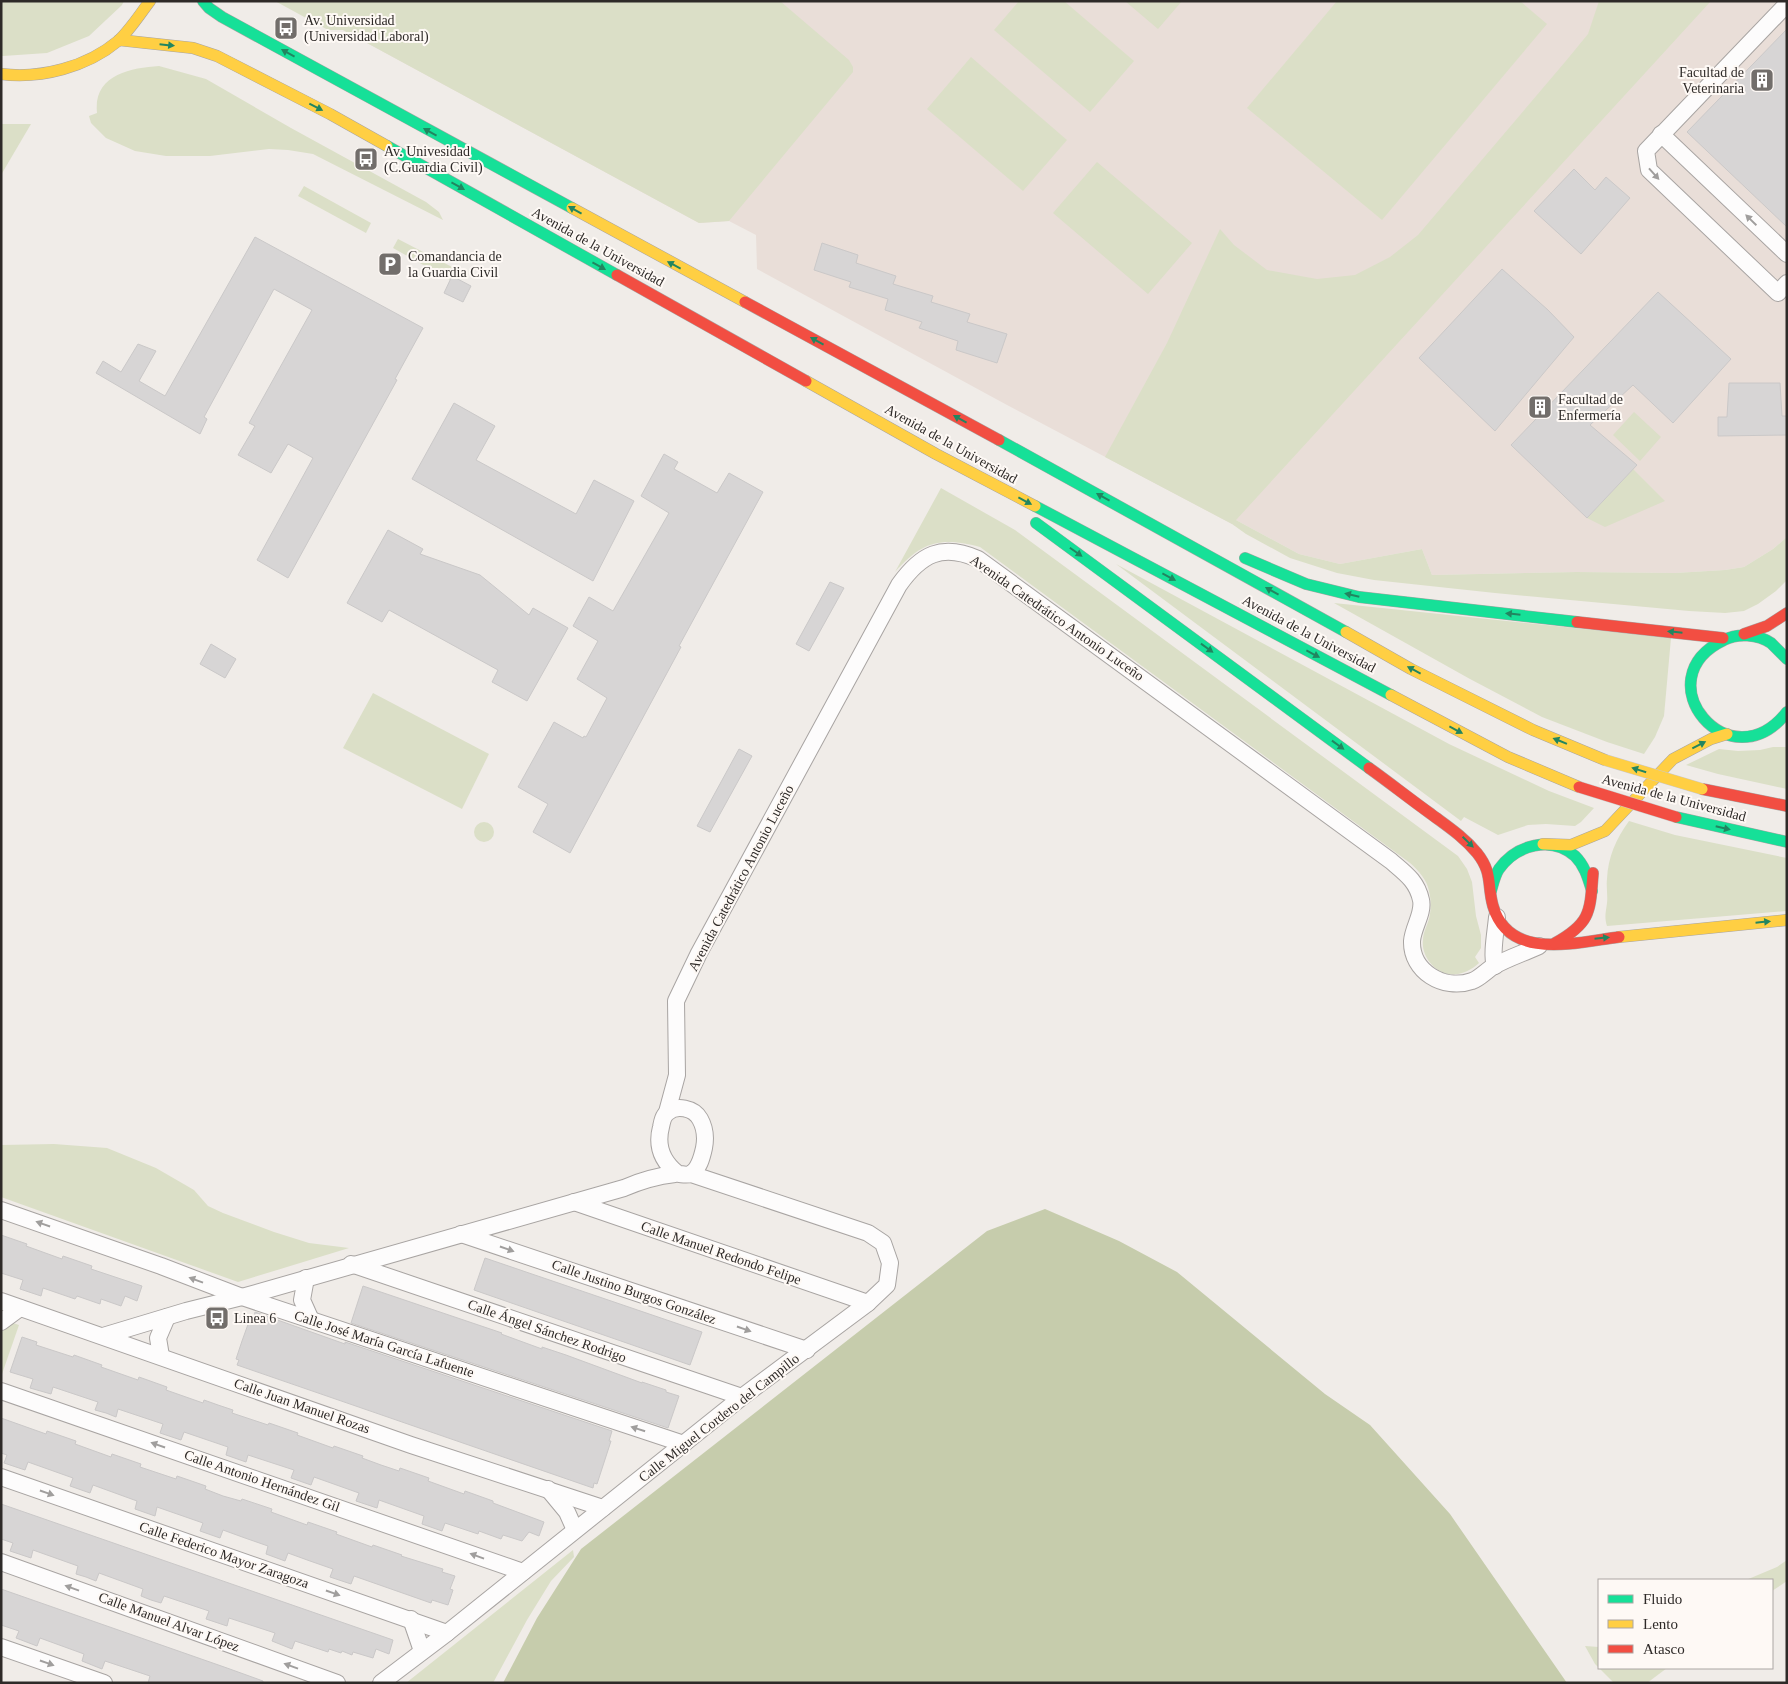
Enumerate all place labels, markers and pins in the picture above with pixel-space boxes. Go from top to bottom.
place label: Av. Universidad (Universidad Laboral) [304,13,429,45]
bus stop icon: Av. Universidad (Universidad Laboral) [273,15,299,41]
place label: Facultad de Veterinaria [1679,65,1745,96]
building icon: Facultad de Veterinaria [1749,67,1775,93]
place label: Av. Univesidad (C.Guardia Civil) [384,144,483,176]
bus stop icon: Av. Univesidad (C.Guardia Civil) [353,146,379,172]
place label: Comandancia de la Guardia Civil [408,249,502,280]
parking icon: Comandancia de la Guardia Civil [377,251,403,277]
place label: Facultad de Enfermería [1558,392,1623,423]
building icon: Facultad de Enfermería [1527,394,1553,420]
bus stop icon: Linea 6 [204,1305,230,1331]
place label: Linea 6 [234,1311,276,1326]

